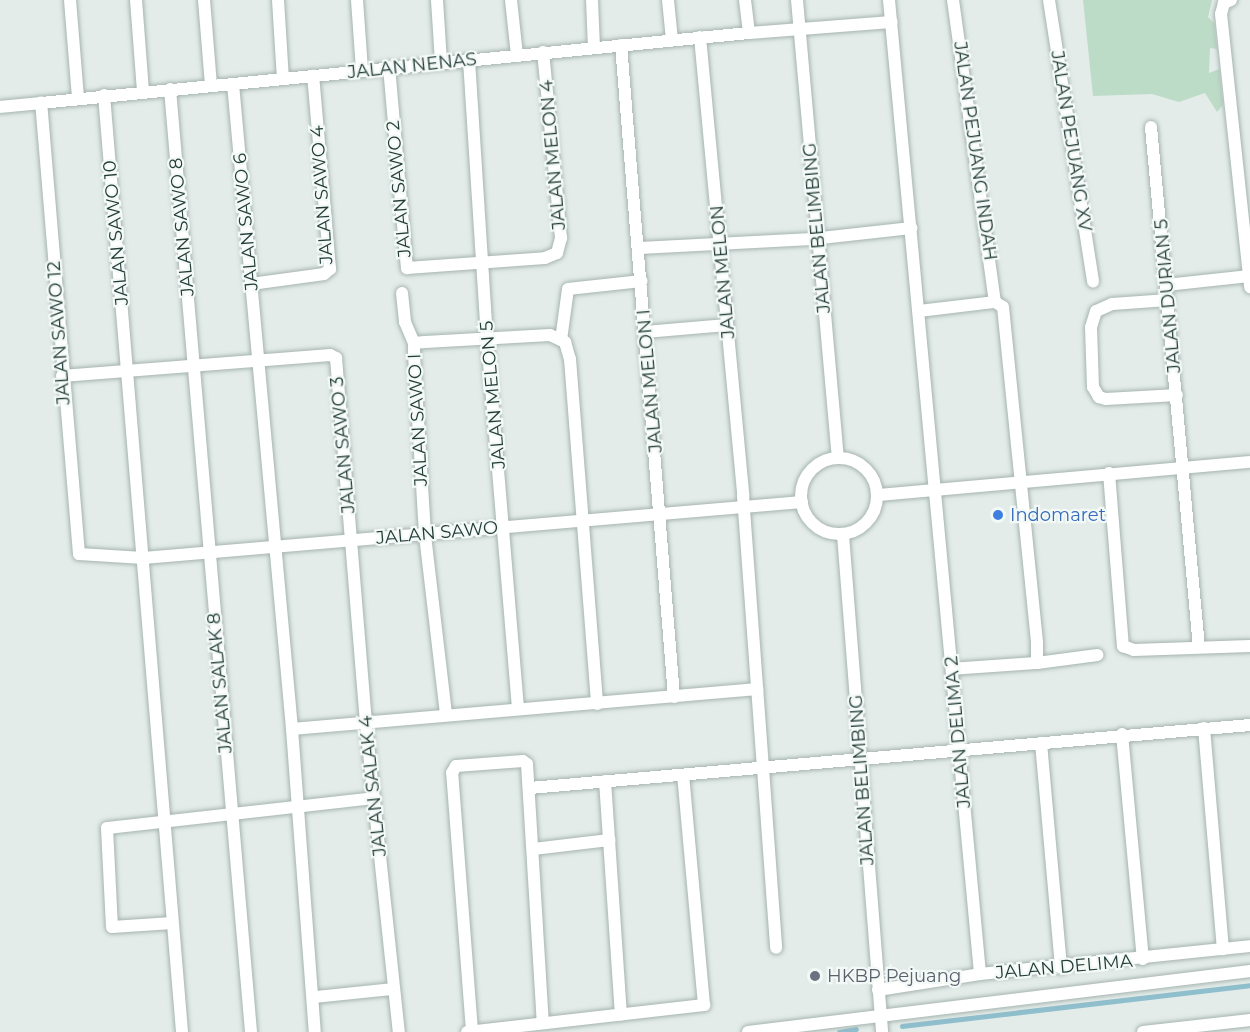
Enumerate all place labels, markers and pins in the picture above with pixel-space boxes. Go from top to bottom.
place label: Indomaret [1010,504,1106,526]
marker: Indomaret [991,508,1005,522]
place label: HKBP Pejuang [827,965,961,987]
marker: HKBP Pejuang [808,969,822,983]

